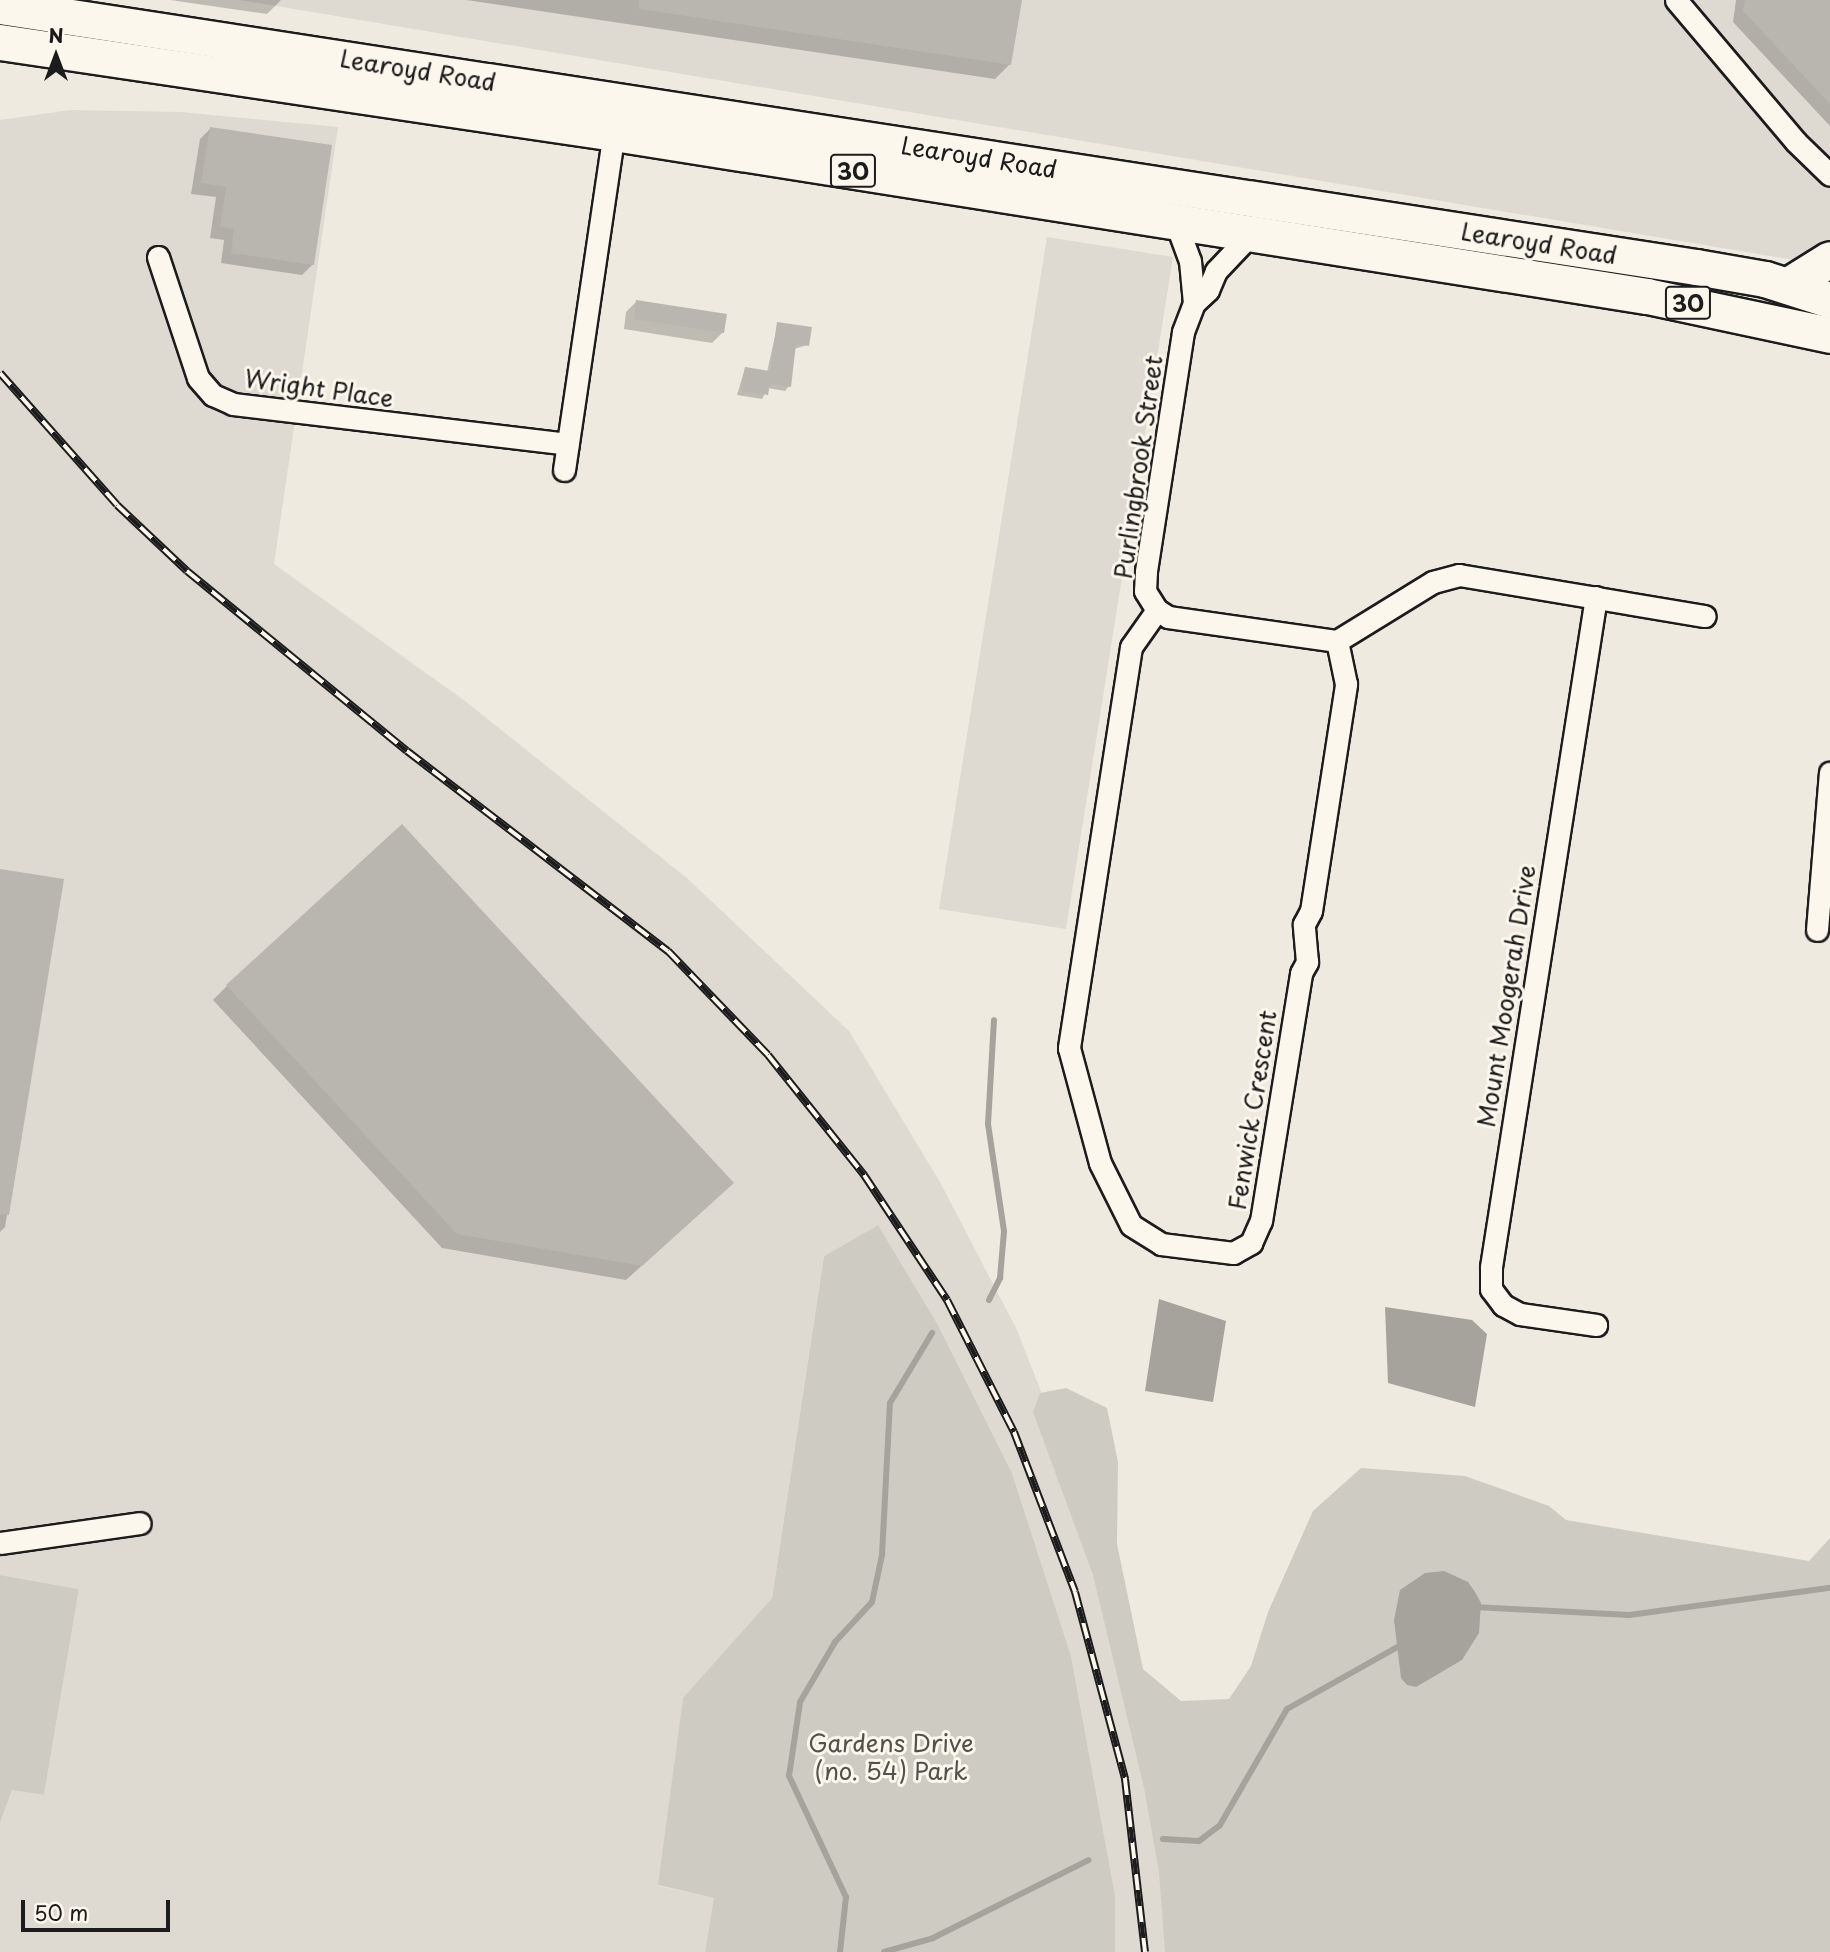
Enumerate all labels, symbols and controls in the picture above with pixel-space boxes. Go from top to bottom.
north arrow [21,21,91,91]
text: N [48,21,64,49]
street label: Learoyd Road [337,43,499,97]
street label: Learoyd Road [898,130,1060,184]
road number: 30 [828,152,878,190]
street label: Learoyd Road [1458,216,1620,270]
road number: 30 [1664,284,1712,322]
street label: Purlingbrook Street [1108,353,1168,581]
street label: Wright Place [243,363,395,413]
street label: Mount Moogerah Drive [1471,862,1541,1130]
street label: Fenwick Crescent [1222,1008,1282,1212]
park label: Gardens Drive (no. 54) Park [809,1729,973,1785]
scale bar [24,1885,173,1929]
text: 50 m [34,1896,88,1928]

